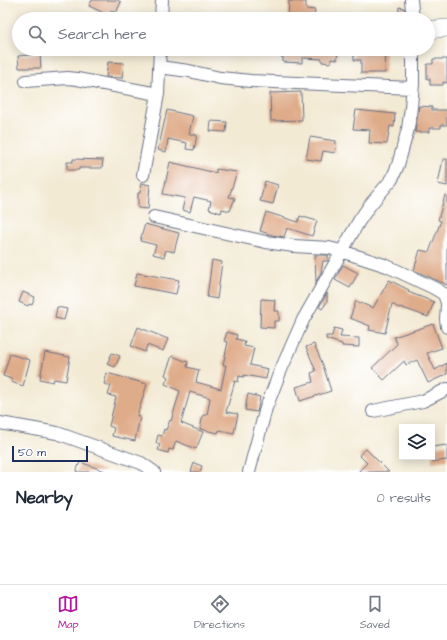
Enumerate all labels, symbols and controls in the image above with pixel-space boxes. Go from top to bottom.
search box [12,12,435,56]
icon: search [26,23,48,45]
text: Search here [58,24,147,45]
map controls [399,424,435,460]
button: layers [399,424,435,460]
scale bar [12,444,88,463]
text: 50 m [18,445,46,460]
text: Nearby [16,486,73,510]
text: 0 results [376,489,431,507]
tab: Map [57,593,79,632]
tab: Directions [194,593,245,632]
tab: Saved [360,593,390,632]

